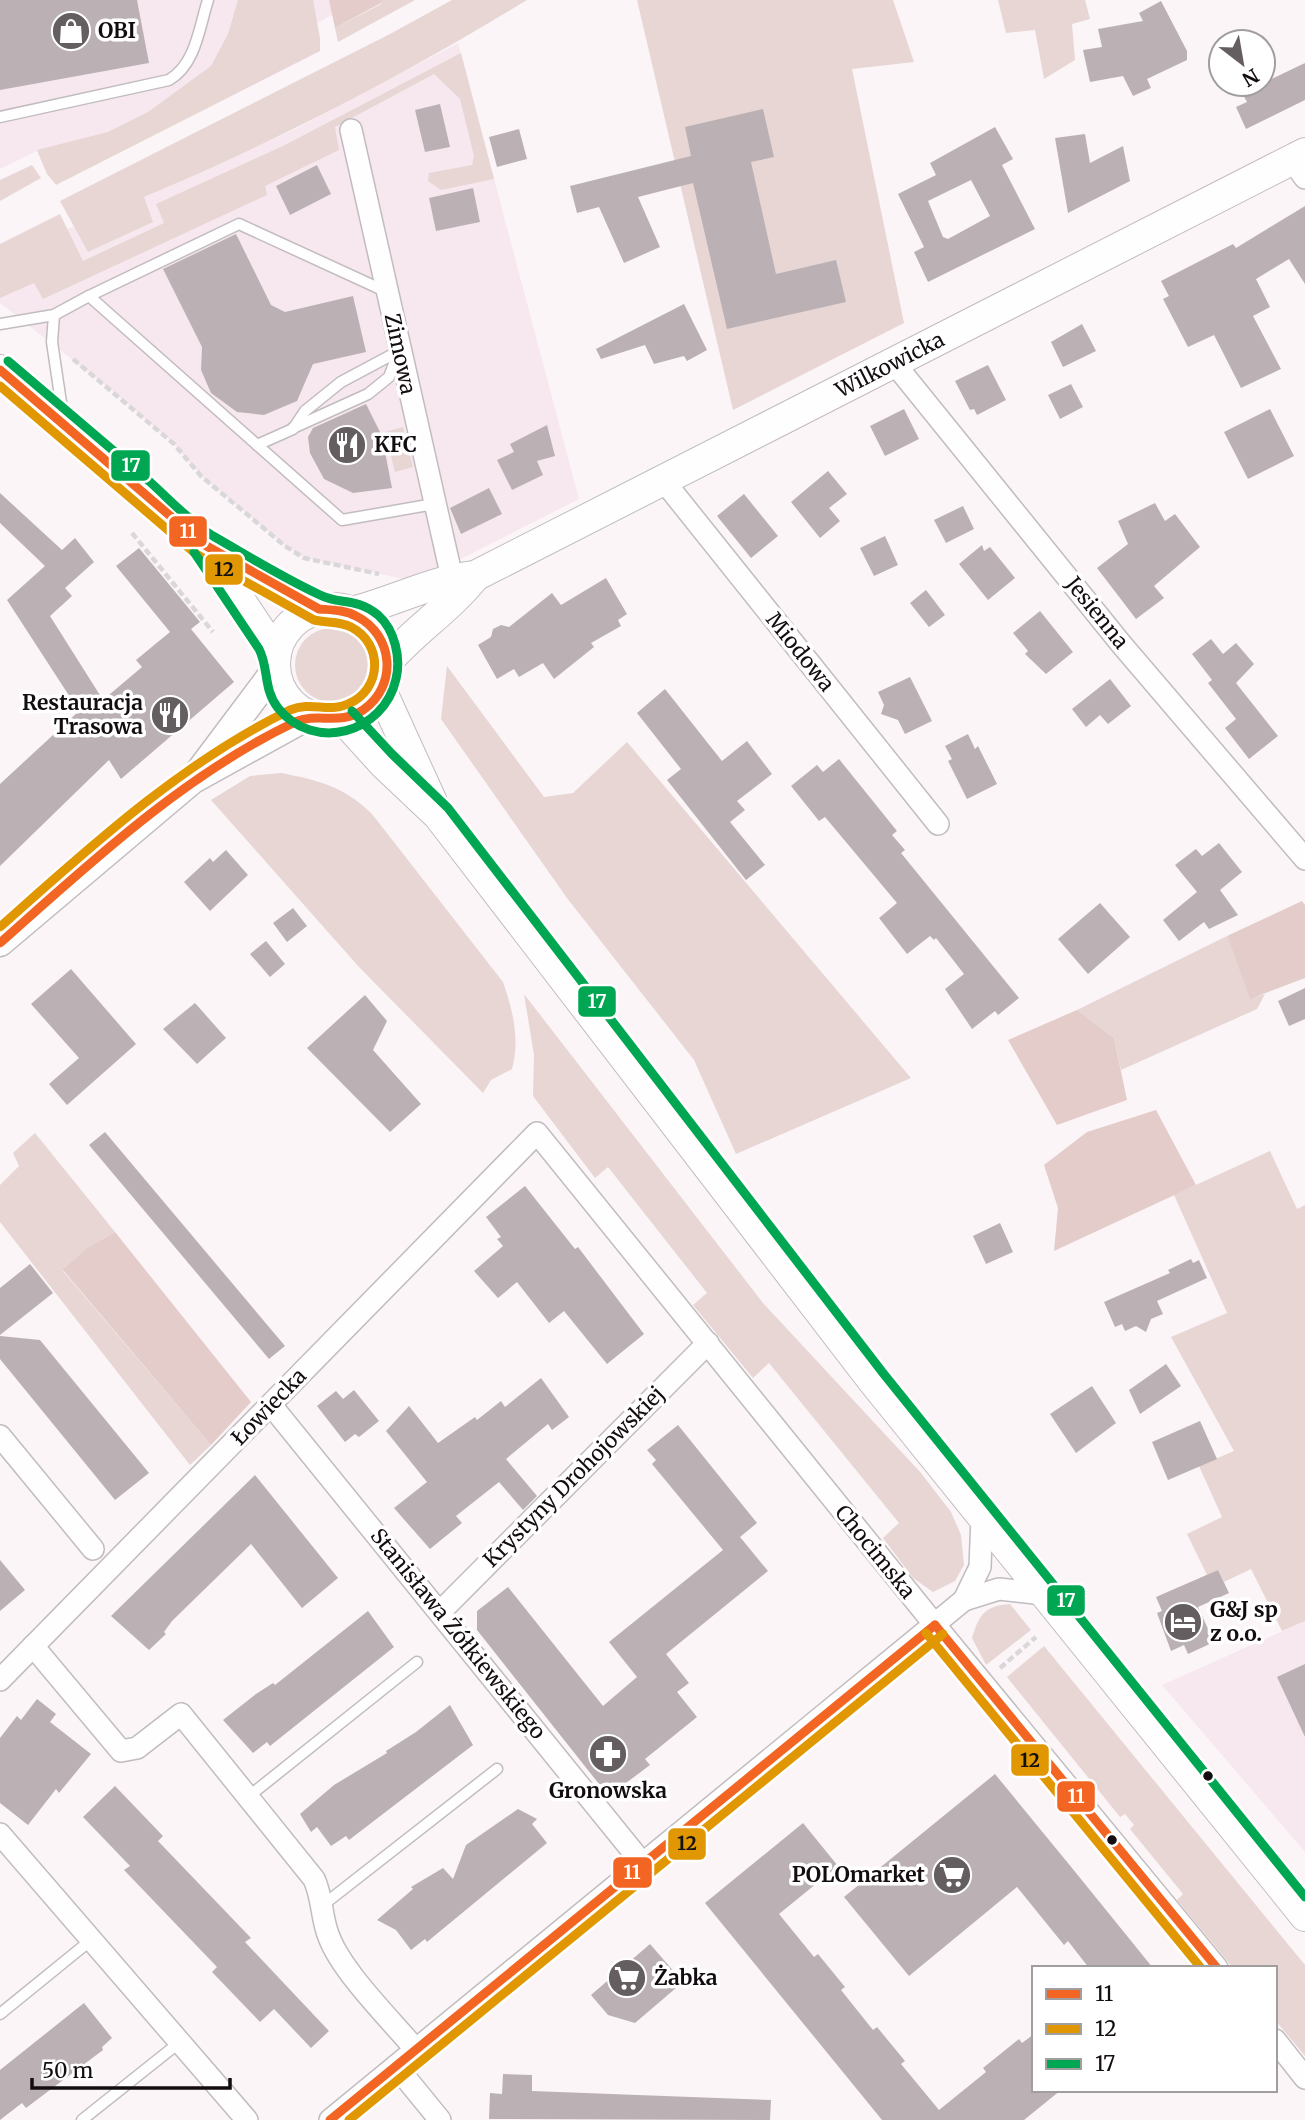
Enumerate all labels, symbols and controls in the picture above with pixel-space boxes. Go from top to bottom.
shop icon: OBI [50,10,92,52]
place label: OBI [98,17,136,44]
north arrow [1207,28,1277,98]
text: N [1238,63,1263,92]
street label: Zimowa [379,311,422,397]
street label: Wilkowicka [830,326,949,404]
restaurant icon: KFC [326,424,368,466]
place label: KFC [374,431,417,458]
line badge: 17 [110,449,151,482]
text: 17 [121,453,141,477]
line badge: 11 [168,515,208,548]
text: 11 [179,519,197,543]
line badge: 12 [204,553,244,586]
text: 12 [214,557,234,581]
street label: Jesienna [1059,570,1135,654]
street label: Miodowa [760,607,841,697]
place label: Restauracja Trasowa [22,689,143,740]
restaurant icon: Restauracja Trasowa [149,694,191,736]
line badge: 17 [577,985,617,1018]
text: 17 [587,989,607,1013]
street label: Łowiecka [225,1363,312,1451]
street label: Krystyny Drohojowskiej [477,1380,670,1573]
street label: Chocimska [829,1499,921,1604]
street label: Stanisława Żółkiewskiego [365,1523,552,1745]
line badge: 17 [1046,1584,1086,1617]
text: 17 [1056,1588,1076,1612]
place label: G&J sp z o.o. [1210,1596,1278,1647]
hotel icon: G&J sp z o.o. [1162,1601,1204,1643]
pharmacy icon: Gronowska [587,1733,629,1775]
line badge: 12 [1010,1743,1050,1777]
text: 12 [1020,1748,1040,1772]
unlabelled marker [1201,1769,1215,1783]
place label: Gronowska [549,1777,667,1804]
line badge: 11 [1056,1780,1096,1813]
text: 11 [1067,1784,1085,1808]
line badge: 12 [667,1827,707,1861]
text: 12 [677,1831,697,1855]
unlabelled marker [1105,1833,1119,1847]
supermarket icon: POLOmarket [931,1854,973,1896]
line badge: 11 [612,1856,653,1889]
text: 11 [623,1860,641,1884]
place label: POLOmarket [792,1861,926,1888]
supermarket icon: Żabka [606,1957,648,1999]
place label: Żabka [654,1964,718,1991]
legend [1032,1966,1277,2092]
text: 11 [1095,1980,1113,2007]
text: 12 [1095,2015,1117,2042]
scale bar [32,2046,229,2090]
text: 17 [1095,2050,1115,2077]
text: 50 m [42,2057,93,2084]

